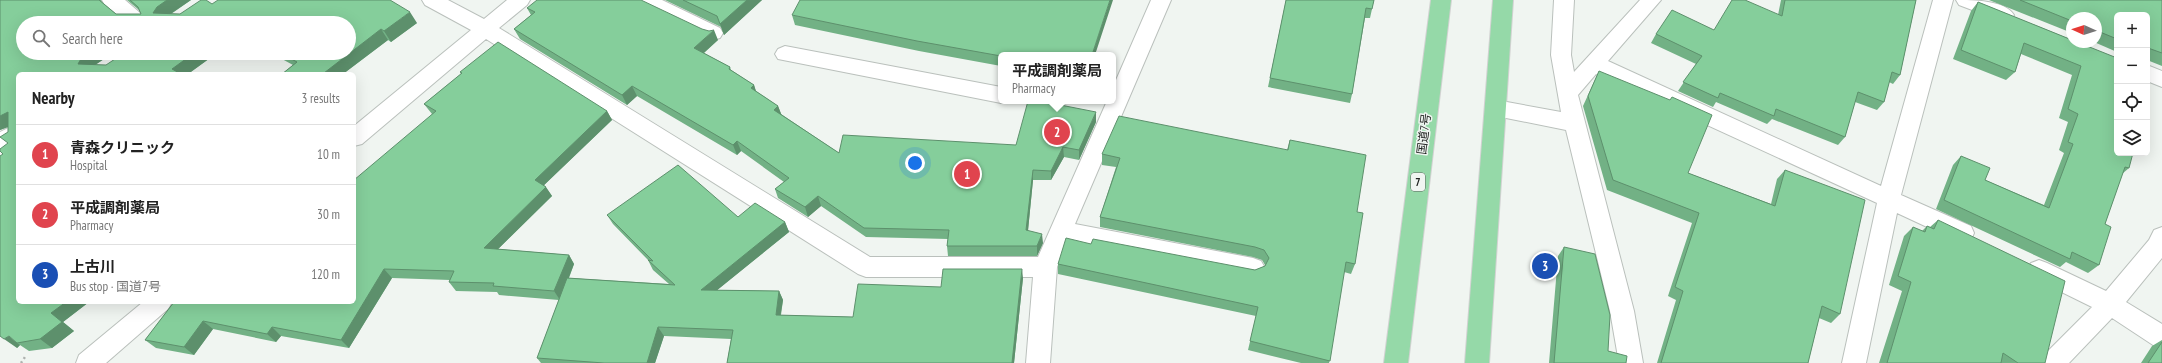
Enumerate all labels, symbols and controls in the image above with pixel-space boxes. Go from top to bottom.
north arrow [2066,12,2102,48]
map controls [2114,12,2150,156]
button: + [2114,12,2150,48]
search box [16,16,356,60]
icon: search [30,27,52,49]
text: Search here [62,29,123,48]
button: − [2114,48,2150,84]
popup [998,52,1116,104]
text: 平成調剤薬局 [1012,61,1102,80]
text: Pharmacy [1012,80,1055,97]
button: locate [2114,84,2150,120]
text: Nearby [32,87,75,109]
text: 3 results [301,90,340,107]
street label: 国道7号 [1414,112,1433,155]
pin: 2 [1044,117,1070,147]
button: layers [2114,120,2150,156]
text: 青森クリニック [70,138,175,157]
text: 1 [42,146,48,163]
text: 10 m [317,146,340,163]
your location [905,153,925,173]
text: Hospital [70,157,107,174]
pin: 1 [954,159,980,189]
road number: 7 [1411,173,1425,191]
text: 平成調剤薬局 [70,198,160,217]
text: 2 [42,206,48,223]
text: 30 m [317,206,340,223]
text: Pharmacy [70,217,113,234]
pin: 3 [1532,251,1558,281]
text: 上古川 [70,257,115,276]
text: 3 [42,266,48,283]
text: 120 m [311,266,340,283]
text: Bus stop · 国道7号 [70,278,161,295]

